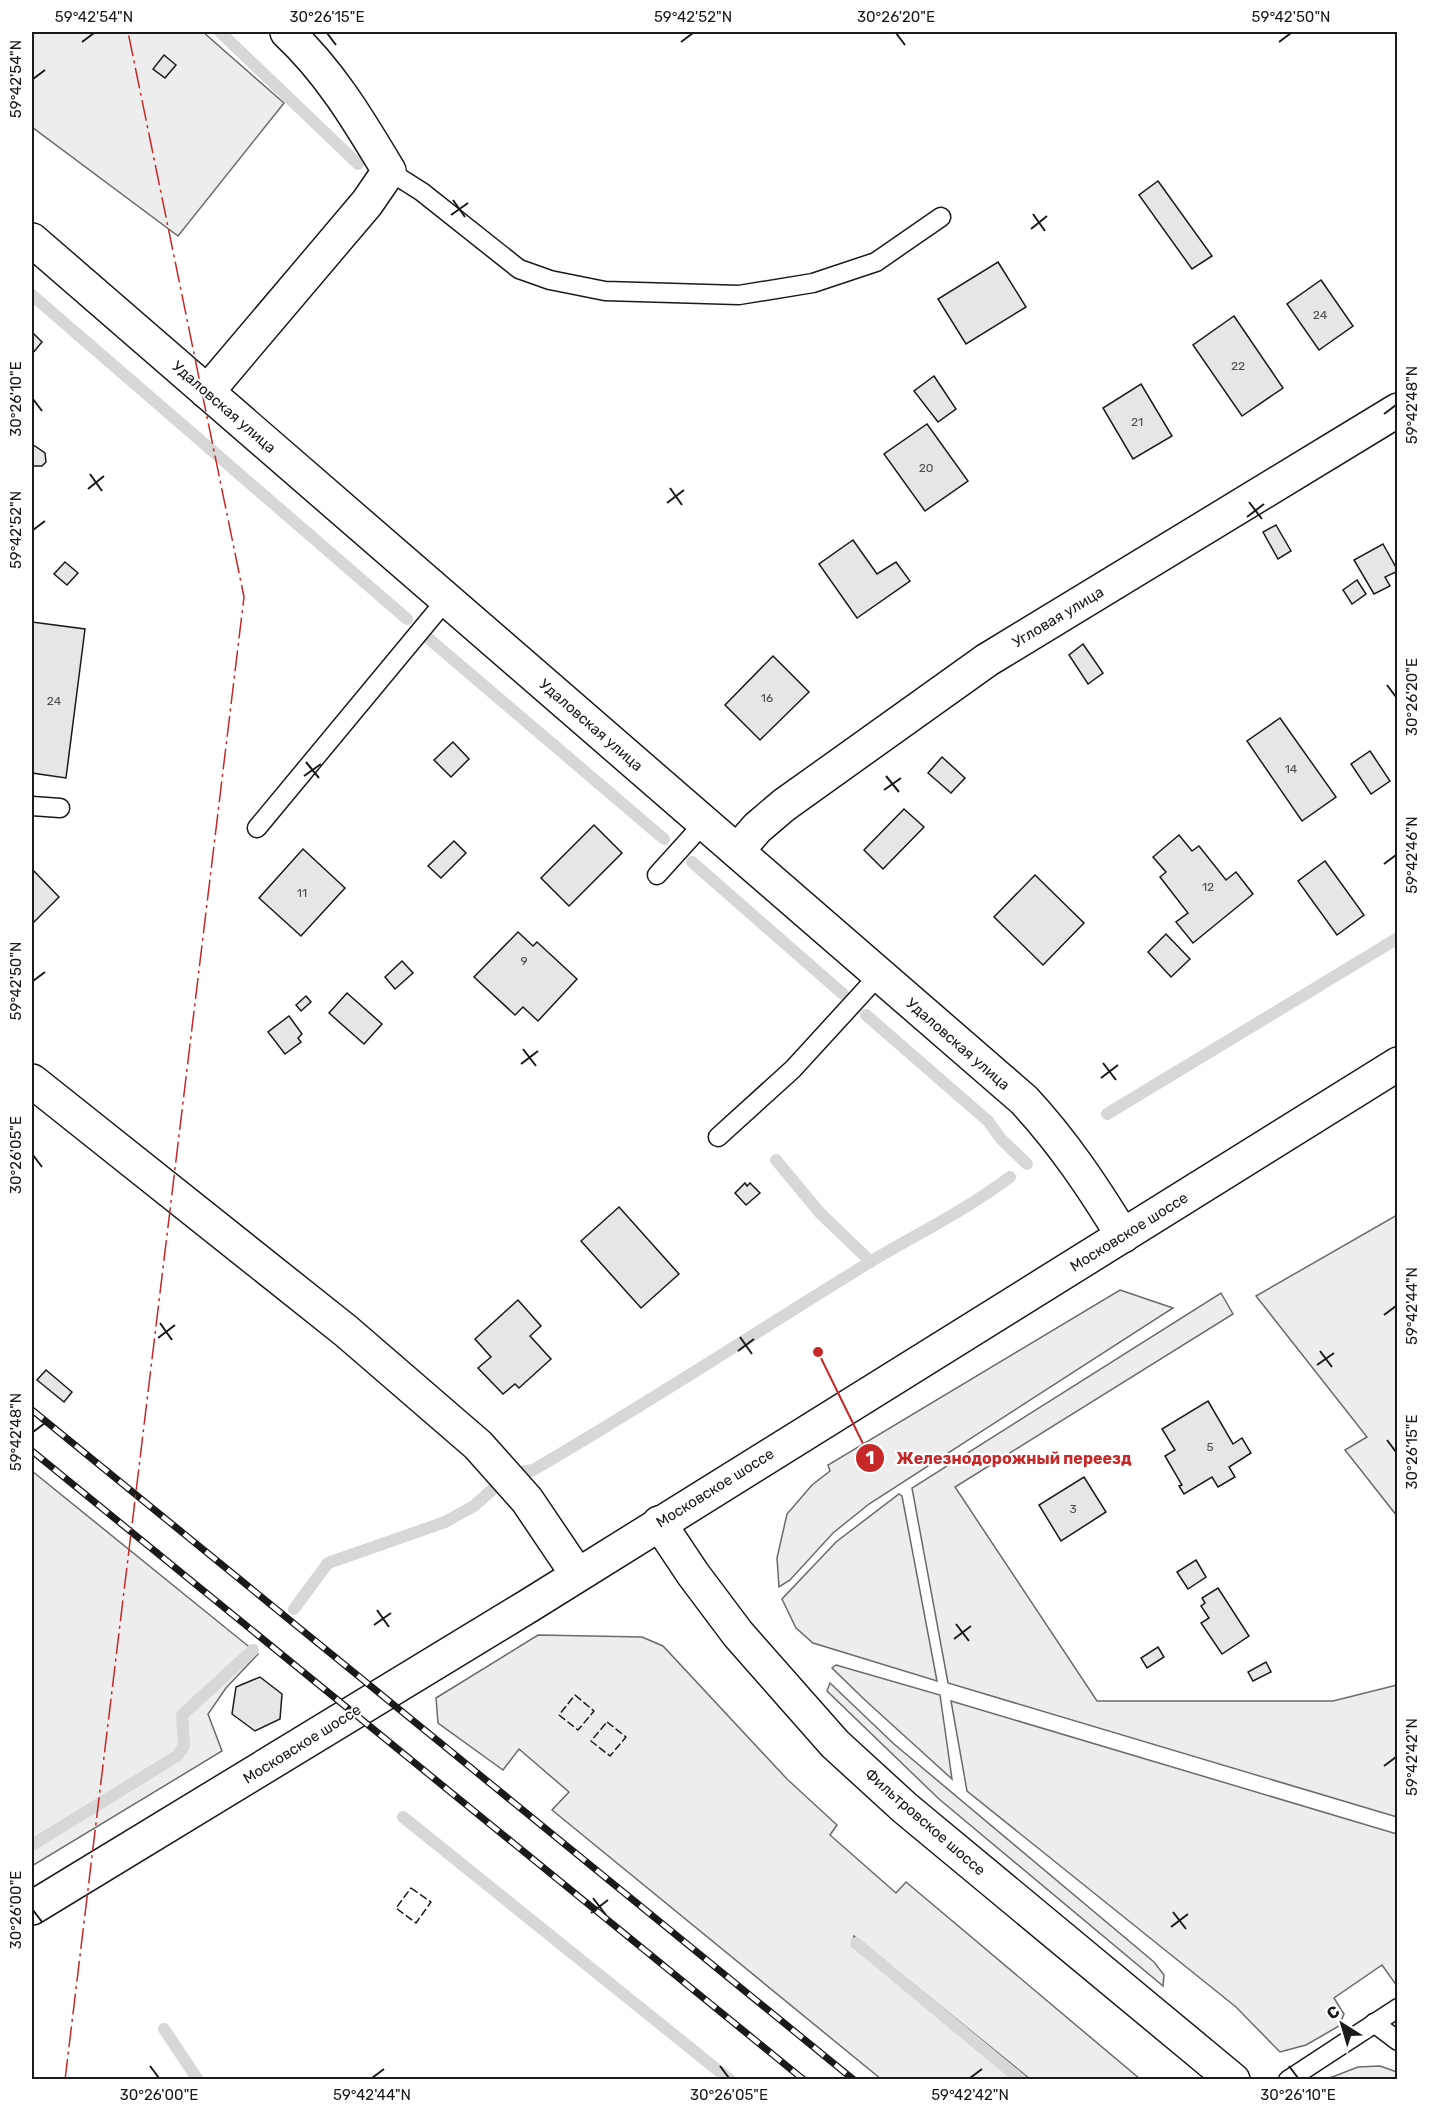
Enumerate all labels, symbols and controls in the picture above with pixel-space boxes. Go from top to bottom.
text: 59°42'54"N [55,8,133,26]
text: 30°26'15"E [290,8,364,26]
text: 59°42'52"N [654,8,732,26]
text: 30°26'20"E [857,8,935,26]
text: 59°42'50"N [1252,8,1330,26]
text: 59°42'54"N [7,40,25,118]
house number: 24 [1313,308,1328,322]
street label: Удаловская улица [168,357,280,457]
house number: 22 [1231,359,1245,373]
text: 30°26'10"E [7,361,25,437]
text: 59°42'48"N [1403,366,1421,444]
house number: 21 [1131,415,1143,429]
house number: 20 [919,461,933,475]
text: 59°42'52"N [7,491,25,569]
street label: Угловая улица [1009,583,1107,651]
text: 30°26'20"E [1403,658,1421,736]
street label: Удаловская улица [535,675,647,775]
house number: 16 [761,691,773,705]
house number: 24 [47,694,62,708]
house number: 14 [1285,762,1298,776]
text: 59°42'46"N [1403,816,1421,894]
house number: 12 [1202,880,1214,894]
house number: 11 [297,886,307,900]
text: 59°42'50"N [7,942,25,1020]
house number: 9 [520,954,528,968]
street label: Удаловская улица [902,994,1014,1094]
text: 30°26'05"E [7,1116,25,1194]
street label: Московское шоссе [1067,1188,1191,1276]
text: 59°42'44"N [1403,1267,1421,1345]
text: 59°42'48"N [7,1393,25,1471]
text: 30°26'15"E [1403,1415,1421,1489]
house number: 5 [1206,1440,1214,1454]
callout: Железнодорожный переезд [855,1441,1144,1475]
street label: Московское шоссе [653,1444,777,1532]
text: 1 [866,1447,874,1469]
text: Железнодорожный переезд [897,1449,1132,1468]
house number: 3 [1069,1502,1077,1516]
street label: Московское шоссе [240,1700,364,1788]
text: 59°42'42"N [1403,1718,1421,1796]
street label: Фильтровское шоссе [861,1765,989,1879]
text: 30°26'00"E [7,1871,25,1949]
north arrow [1312,1994,1372,2054]
text: С [1323,2001,1343,2023]
text: 30°26'00"E [120,2086,198,2104]
text: 59°42'44"N [333,2086,411,2104]
text: 30°26'05"E [690,2086,768,2104]
text: 59°42'42"N [931,2086,1009,2104]
text: 30°26'10"E [1260,2086,1336,2104]

